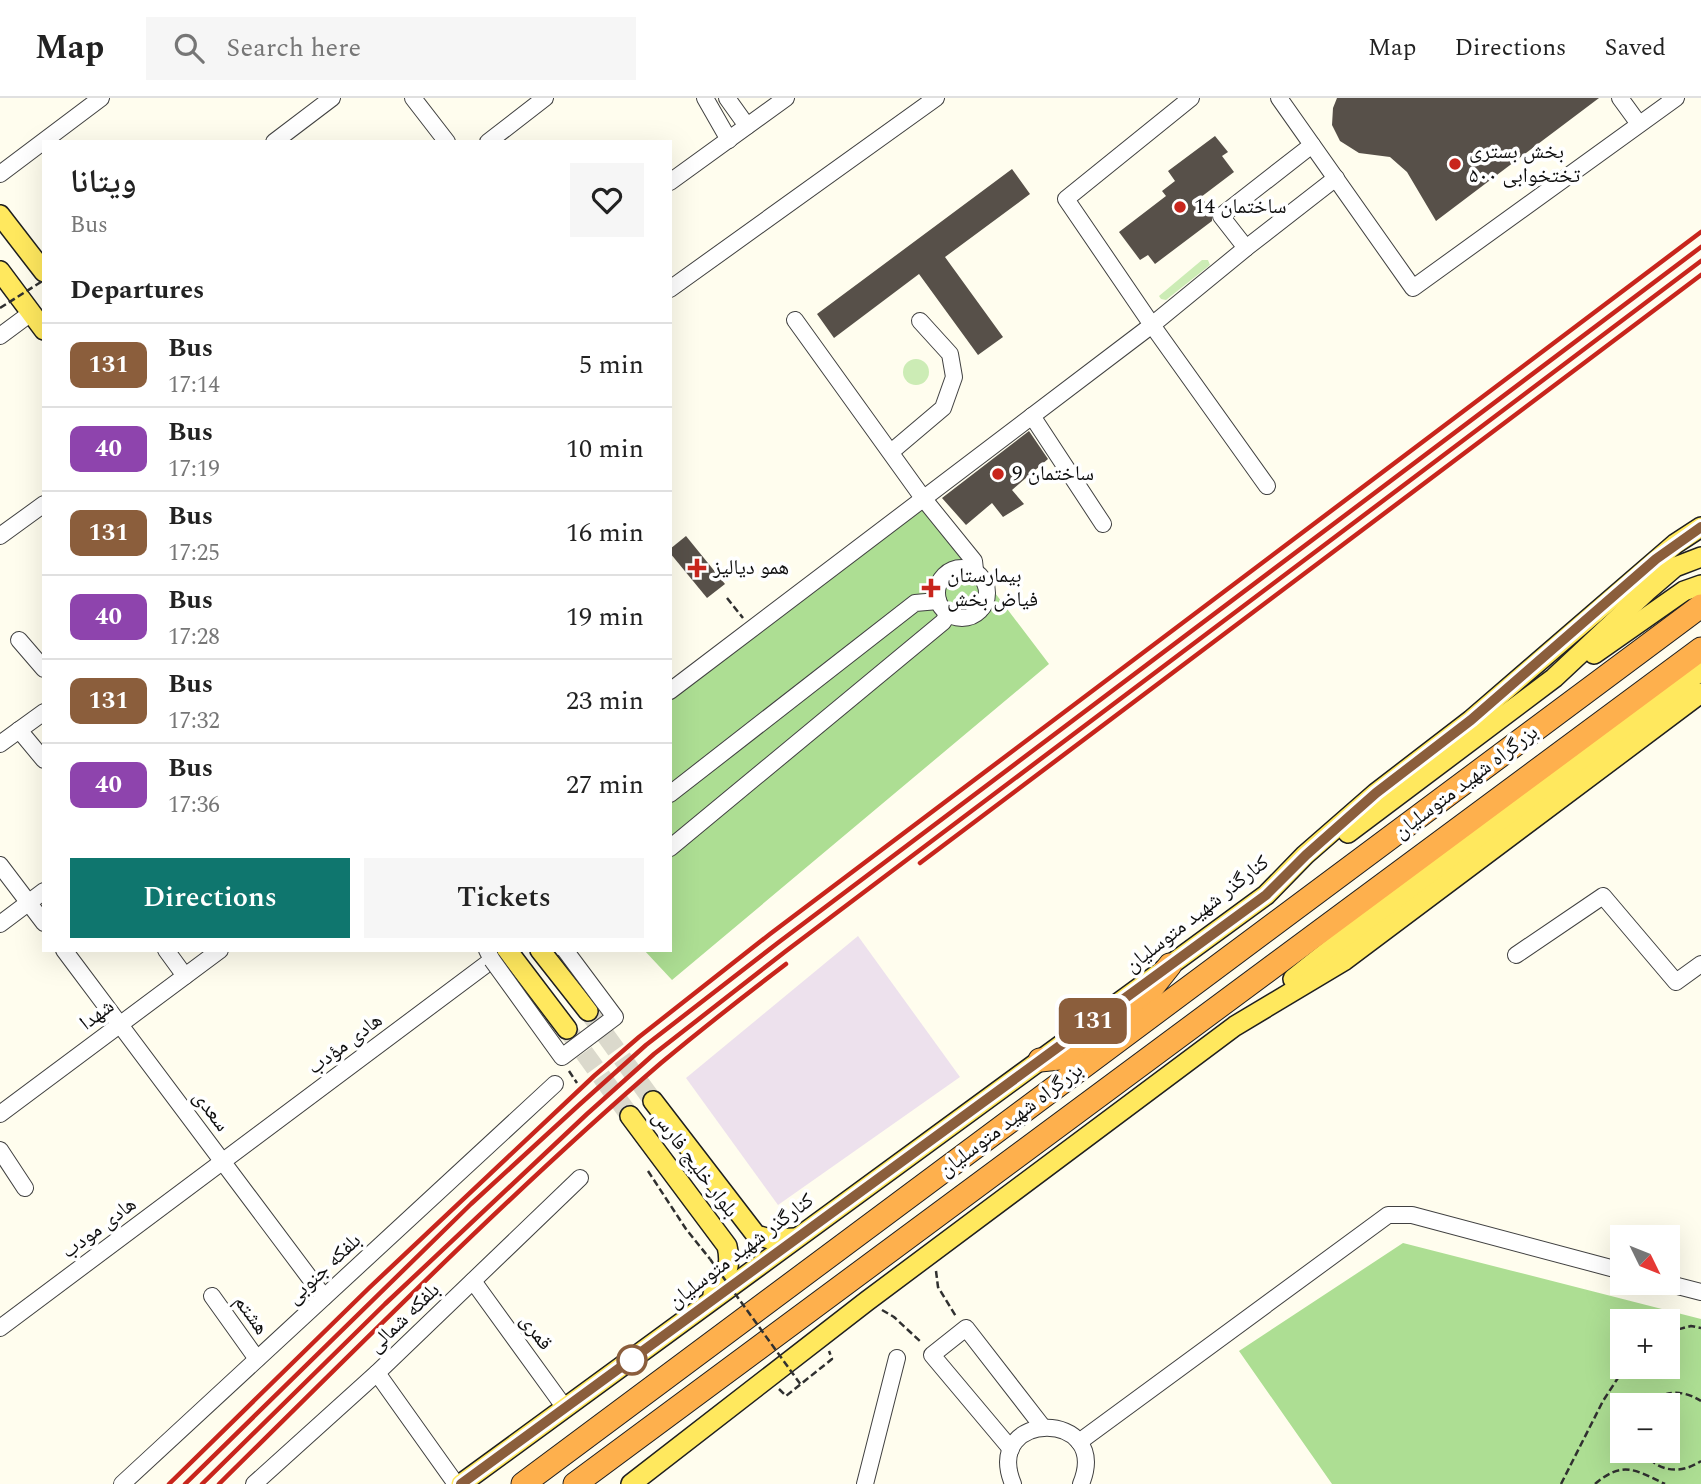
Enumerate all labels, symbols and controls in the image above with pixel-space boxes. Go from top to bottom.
search box [146,17,636,80]
text: Map [35,23,104,73]
text: Search here [226,28,361,68]
icon: search [170,29,208,67]
text: Map [1368,30,1416,66]
text: Directions [1454,30,1566,66]
text: Saved [1604,30,1666,66]
place label: بخش بستری ۵۰۰ تختخوابی [1469,136,1580,192]
marker: بخش بستری ۵۰۰ تختخوابی [1447,156,1463,172]
text: ویتانا [70,157,137,207]
button: heart [570,163,644,237]
place label: ساختمان 14 [1194,191,1287,223]
marker: ساختمان 14 [1172,199,1188,215]
text: Bus [70,208,108,243]
text: Departures [70,270,204,310]
text: Bus [168,328,213,368]
text: 5 min [579,345,644,385]
text: 131 [88,347,129,383]
text: 17:14 [168,368,220,403]
text: Bus [168,412,213,452]
text: 10 min [566,429,644,469]
text: 40 [95,431,122,467]
text: 17:19 [168,452,220,487]
place label: ساختمان 9 [1012,458,1094,490]
marker: ساختمان 9 [990,466,1006,482]
text: Bus [168,496,213,536]
text: 16 min [566,513,644,553]
text: 131 [88,515,129,551]
text: 17:25 [168,536,220,571]
place label: همو دیالیز [712,552,789,584]
marker: همو دیالیز [687,558,707,578]
place label: بیمارستان فیاض بخش [947,560,1038,616]
marker: بیمارستان فیاض بخش [921,578,941,598]
text: Bus [168,580,213,620]
text: 19 min [566,597,644,637]
text: 40 [95,599,122,635]
text: 17:28 [168,620,220,655]
text: Bus [168,664,213,704]
text: 23 min [566,681,644,721]
text: 131 [88,683,129,719]
text: 17:32 [168,704,220,739]
street label: بزرگراه شهید متوسلیان [1387,717,1545,847]
text: Bus [168,748,213,788]
text: 27 min [566,765,644,805]
text: 40 [95,767,122,803]
text: 17:36 [168,788,220,823]
street label: کنارگذر شهید متوسلیان [1118,847,1276,981]
button: Directions [70,858,350,938]
button: Tickets [364,858,644,938]
street label: شهدا [73,991,121,1039]
line badge: 131 [1053,998,1133,1044]
text: 131 [1073,1003,1113,1039]
street label: هادی مؤدب [301,1005,389,1083]
street label: بزرگراه شهید متوسلیان [932,1055,1090,1185]
street label: سعدی [185,1083,237,1139]
street label: بلوار خلیج فارس [644,1103,746,1225]
street label: کنارگذر شهید متوسلیان [661,1185,821,1317]
street label: هادی مودب [55,1189,143,1267]
north arrow [1610,1225,1680,1295]
map controls [1610,1225,1680,1463]
street label: بلفکه جنوبی [279,1226,369,1312]
street label: بلفکه شمالی [360,1275,448,1361]
street label: هشتم [225,1288,277,1342]
street label: قمری [512,1307,560,1357]
button: + [1610,1309,1680,1379]
unlabelled marker [617,1345,647,1375]
button: − [1610,1393,1680,1463]

